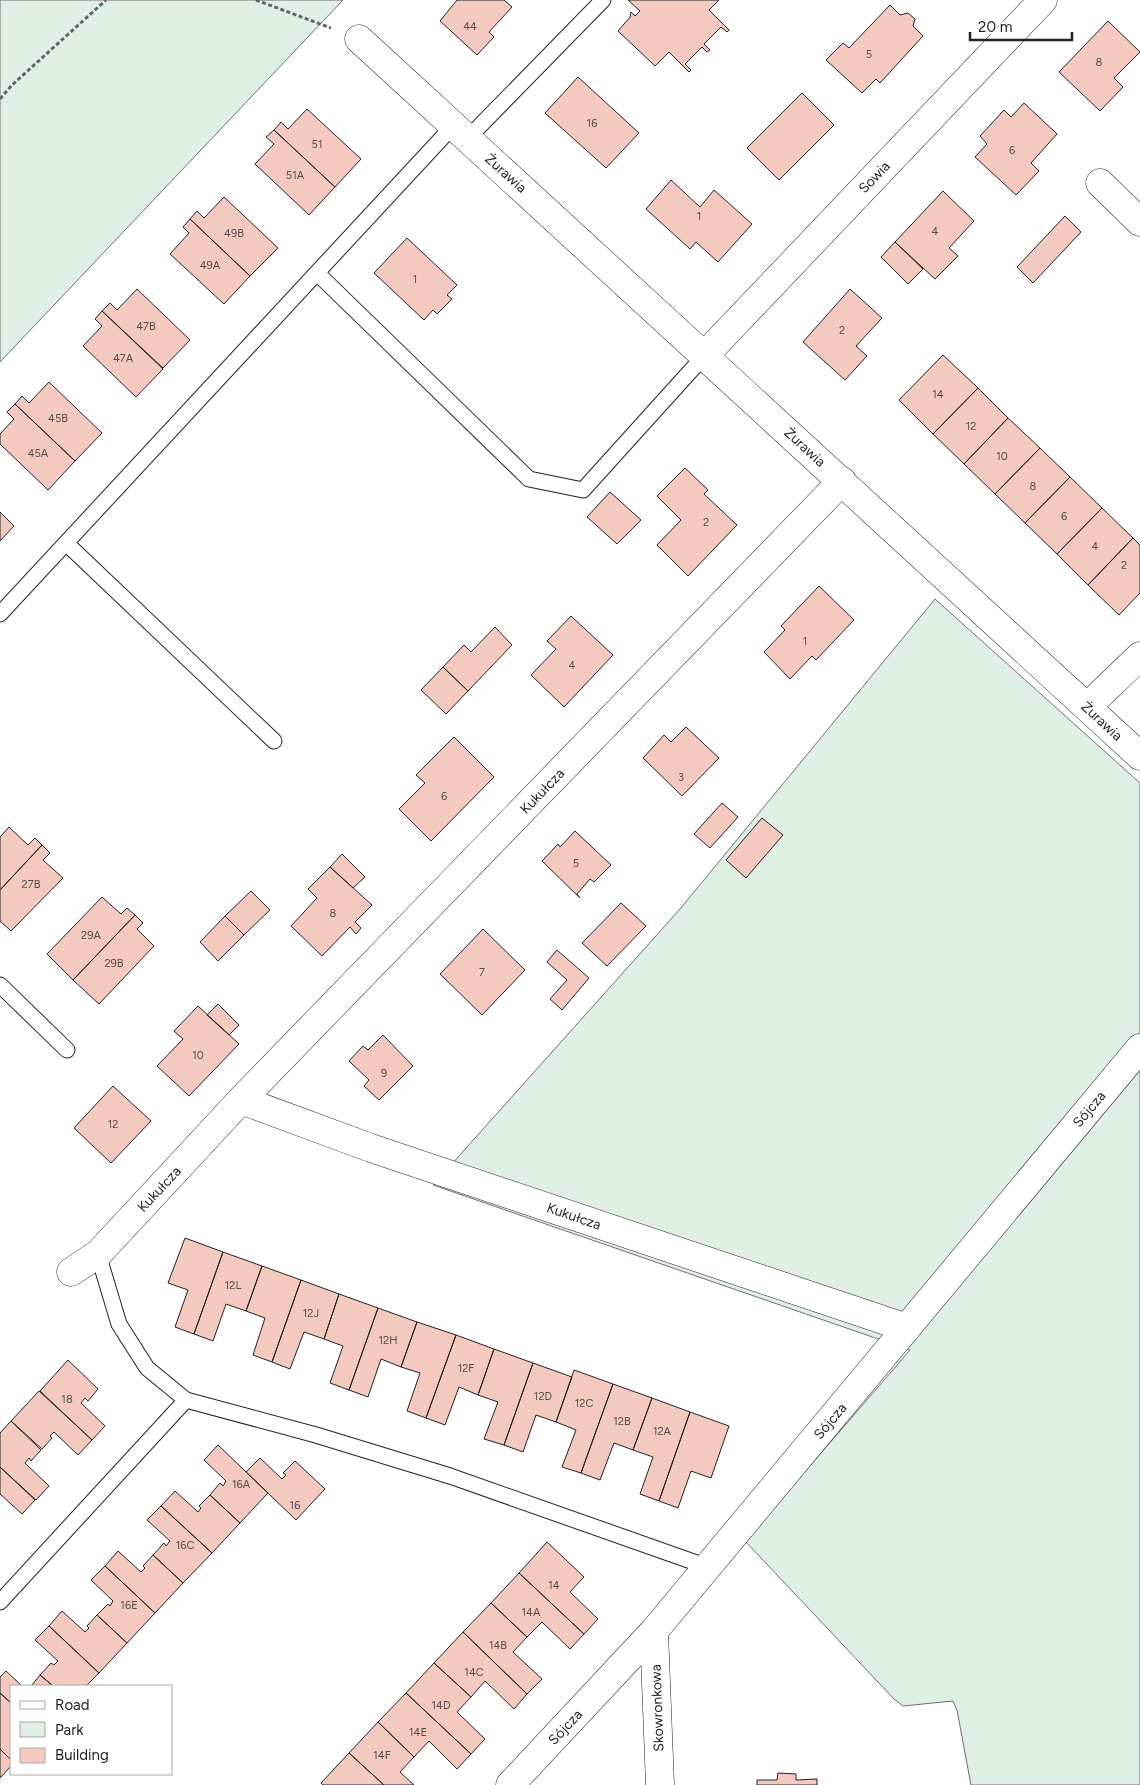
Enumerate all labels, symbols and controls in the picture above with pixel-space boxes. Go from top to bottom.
scale bar [970,10,1072,42]
text: 20 m [978,18,1012,36]
house number: 44 [463,20,477,33]
house number: 5 [866,48,872,61]
house number: 8 [1096,56,1103,69]
house number: 16 [587,117,597,130]
house number: 51 [312,138,322,151]
house number: 6 [1009,144,1015,157]
street label: Żurawia [481,150,530,196]
street label: Sowia [855,158,894,197]
house number: 51A [286,169,305,182]
house number: 1 [697,210,701,223]
house number: 4 [932,225,939,238]
house number: 49B [224,227,244,240]
house number: 49A [200,259,221,272]
house number: 1 [413,273,417,286]
house number: 47B [136,320,156,333]
house number: 2 [839,324,845,337]
house number: 47A [113,352,134,365]
house number: 14 [932,388,944,401]
house number: 45B [48,412,68,425]
house number: 12 [966,420,976,433]
street label: Żurawia [781,424,829,471]
house number: 45A [28,447,49,460]
house number: 10 [996,450,1008,463]
house number: 8 [1030,480,1037,493]
house number: 6 [1061,510,1067,523]
house number: 2 [703,516,709,529]
house number: 4 [1092,540,1099,553]
house number: 2 [1121,559,1127,572]
house number: 1 [803,635,807,648]
house number: 4 [569,659,576,672]
street label: Żurawia [1078,698,1126,745]
street label: Kukułcza [517,765,568,818]
house number: 3 [678,771,684,784]
house number: 6 [441,790,447,803]
house number: 5 [573,857,579,870]
house number: 27B [22,878,41,891]
house number: 8 [330,907,337,920]
house number: 29A [81,929,101,942]
house number: 29B [104,957,124,970]
house number: 7 [479,966,485,979]
house number: 10 [192,1049,204,1062]
house number: 9 [381,1067,387,1080]
street label: Sójcza [1069,1088,1109,1131]
house number: 12 [108,1118,118,1131]
street label: Kukułcza [134,1163,185,1216]
street label: Kukułcza [544,1199,603,1234]
house number: 12L [225,1279,241,1292]
house number: 12J [303,1307,319,1320]
house number: 12H [379,1334,397,1347]
house number: 12F [458,1362,474,1375]
house number: 12D [534,1390,553,1403]
house number: 18 [61,1393,73,1406]
house number: 12C [575,1397,593,1410]
street label: Sójcza [810,1400,850,1443]
house number: 12B [613,1415,631,1428]
house number: 12A [653,1425,672,1438]
house number: 16A [232,1478,251,1491]
house number: 16 [290,1499,300,1512]
house number: 16C [176,1539,194,1552]
house number: 14 [548,1579,560,1592]
house number: 16E [120,1599,138,1612]
house number: 14A [522,1606,541,1619]
house number: 14B [489,1639,507,1652]
street label: Skowronkowa [647,1664,668,1752]
house number: 14C [464,1666,484,1679]
legend [10,1685,172,1775]
text: Road [55,1696,90,1714]
house number: 14D [432,1699,451,1712]
street label: Sójcza [545,1706,586,1749]
text: Park [55,1721,84,1739]
house number: 14E [409,1726,427,1739]
text: Building [55,1746,109,1764]
house number: 14F [373,1749,391,1762]

